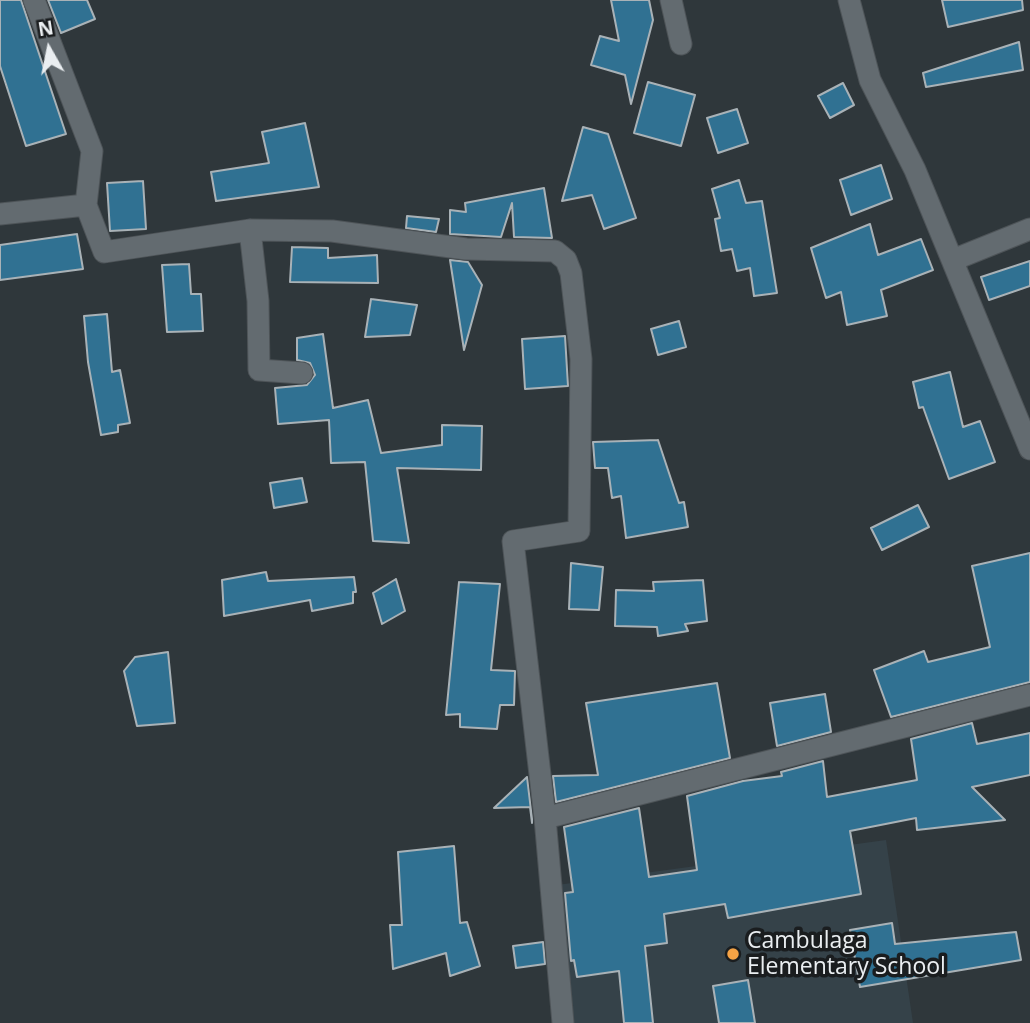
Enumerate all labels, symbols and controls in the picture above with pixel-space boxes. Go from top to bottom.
north arrow [14,14,84,84]
text: N [36,14,55,42]
place label: Cambulaga Elementary School [747,927,946,981]
marker: Cambulaga Elementary School [725,946,741,962]

